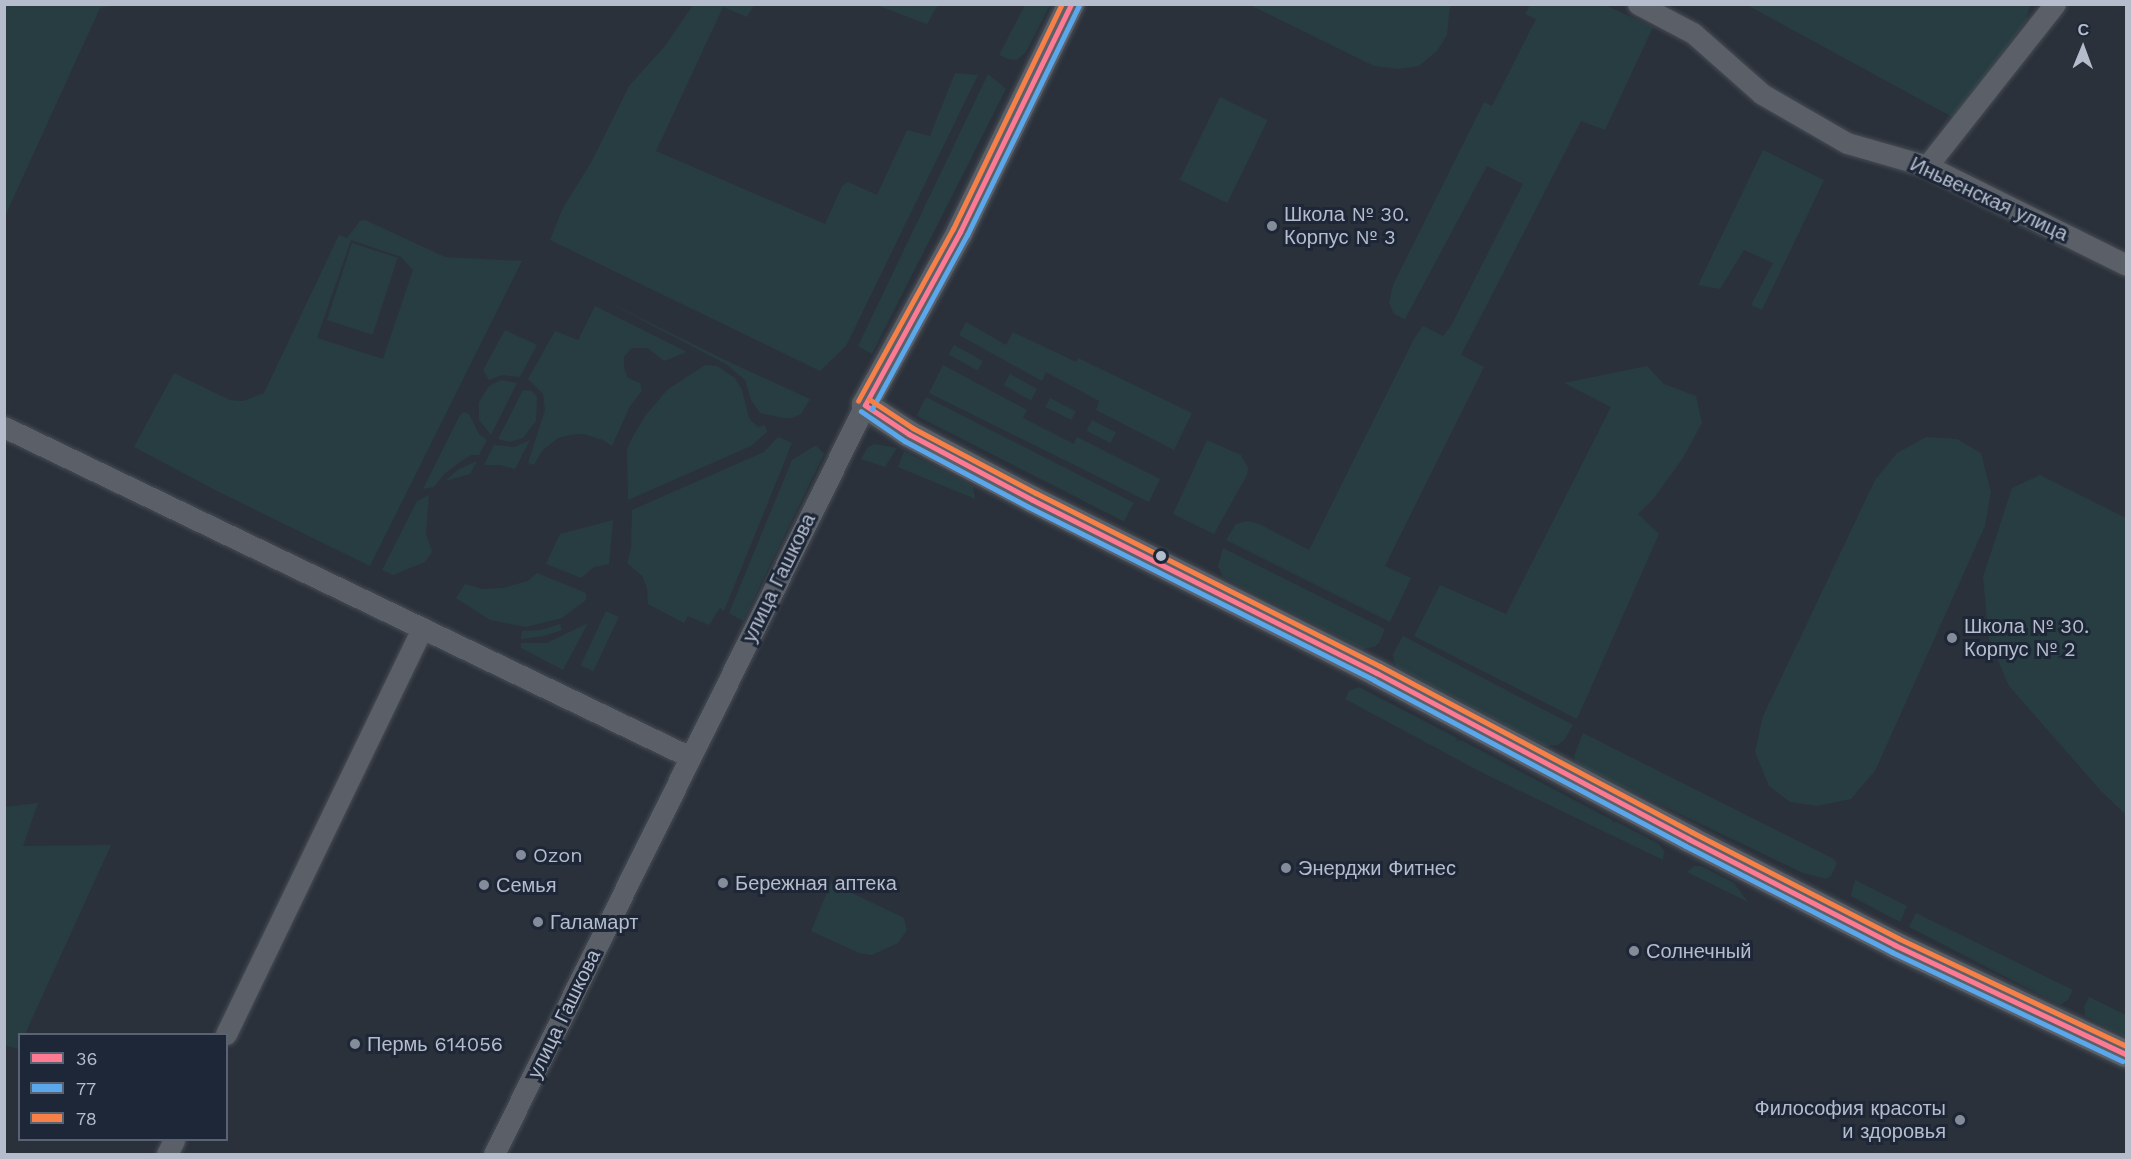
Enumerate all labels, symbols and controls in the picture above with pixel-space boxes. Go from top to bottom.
north arrow [2053,18,2113,78]
text: С [2077,20,2089,39]
street label: Иньвенская улица [1906,152,2072,246]
place label: Школа № 30. Корпус № 3 [1284,202,1409,249]
marker: Школа № 30. Корпус № 3 [1265,219,1279,233]
street label: улица Гашкова [737,510,821,646]
unlabelled marker [1155,550,1167,562]
place label: Школа № 30. Корпус № 2 [1964,614,2089,661]
marker: Школа № 30. Корпус № 2 [1945,631,1959,645]
place label: Ozon [533,843,583,867]
marker: Ozon [514,848,528,862]
place label: Энерджи Фитнес [1298,856,1456,880]
marker: Энерджи Фитнес [1279,861,1293,875]
place label: Бережная аптека [735,871,897,895]
place label: Семья [496,873,557,897]
marker: Бережная аптека [716,876,730,890]
marker: Семья [477,878,491,892]
place label: Галамарт [550,910,638,934]
marker: Галамарт [531,915,545,929]
place label: Солнечный [1646,939,1751,963]
marker: Солнечный [1627,944,1641,958]
street label: улица Гашкова [522,946,606,1082]
place label: Пермь 614056 [367,1032,503,1056]
legend [18,1033,228,1141]
marker: Пермь 614056 [348,1037,362,1051]
text: 36 [76,1048,97,1069]
text: 77 [76,1078,96,1099]
place label: Философия красоты и здоровья [1755,1096,1946,1143]
text: 78 [76,1108,97,1129]
marker: Философия красоты и здоровья [1951,1111,1969,1129]

